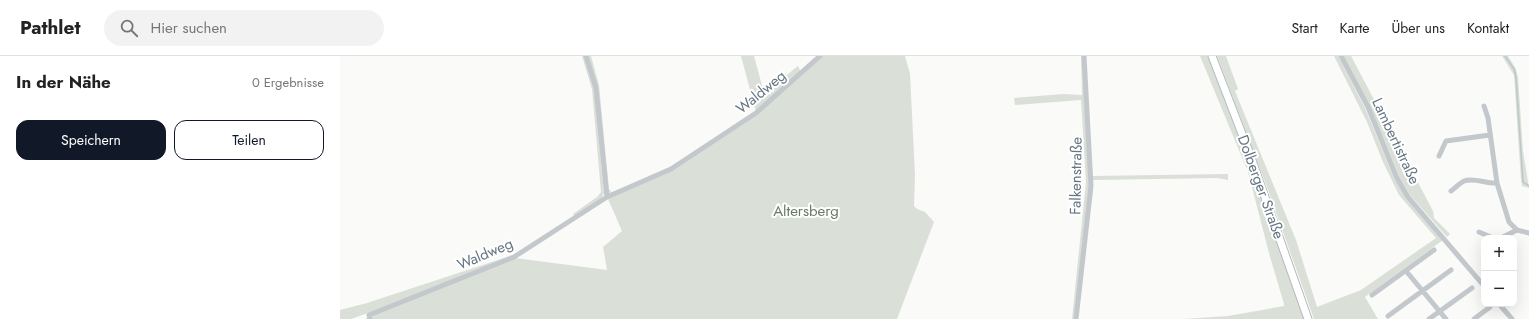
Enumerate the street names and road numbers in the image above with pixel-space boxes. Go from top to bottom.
street label: Waldweg [731,65,791,119]
street label: Lambertistraße [1366,94,1426,188]
street label: Dolberger Straße [1232,132,1290,242]
street label: Falkenstraße [1064,137,1088,215]
street label: Waldweg [454,232,516,276]

